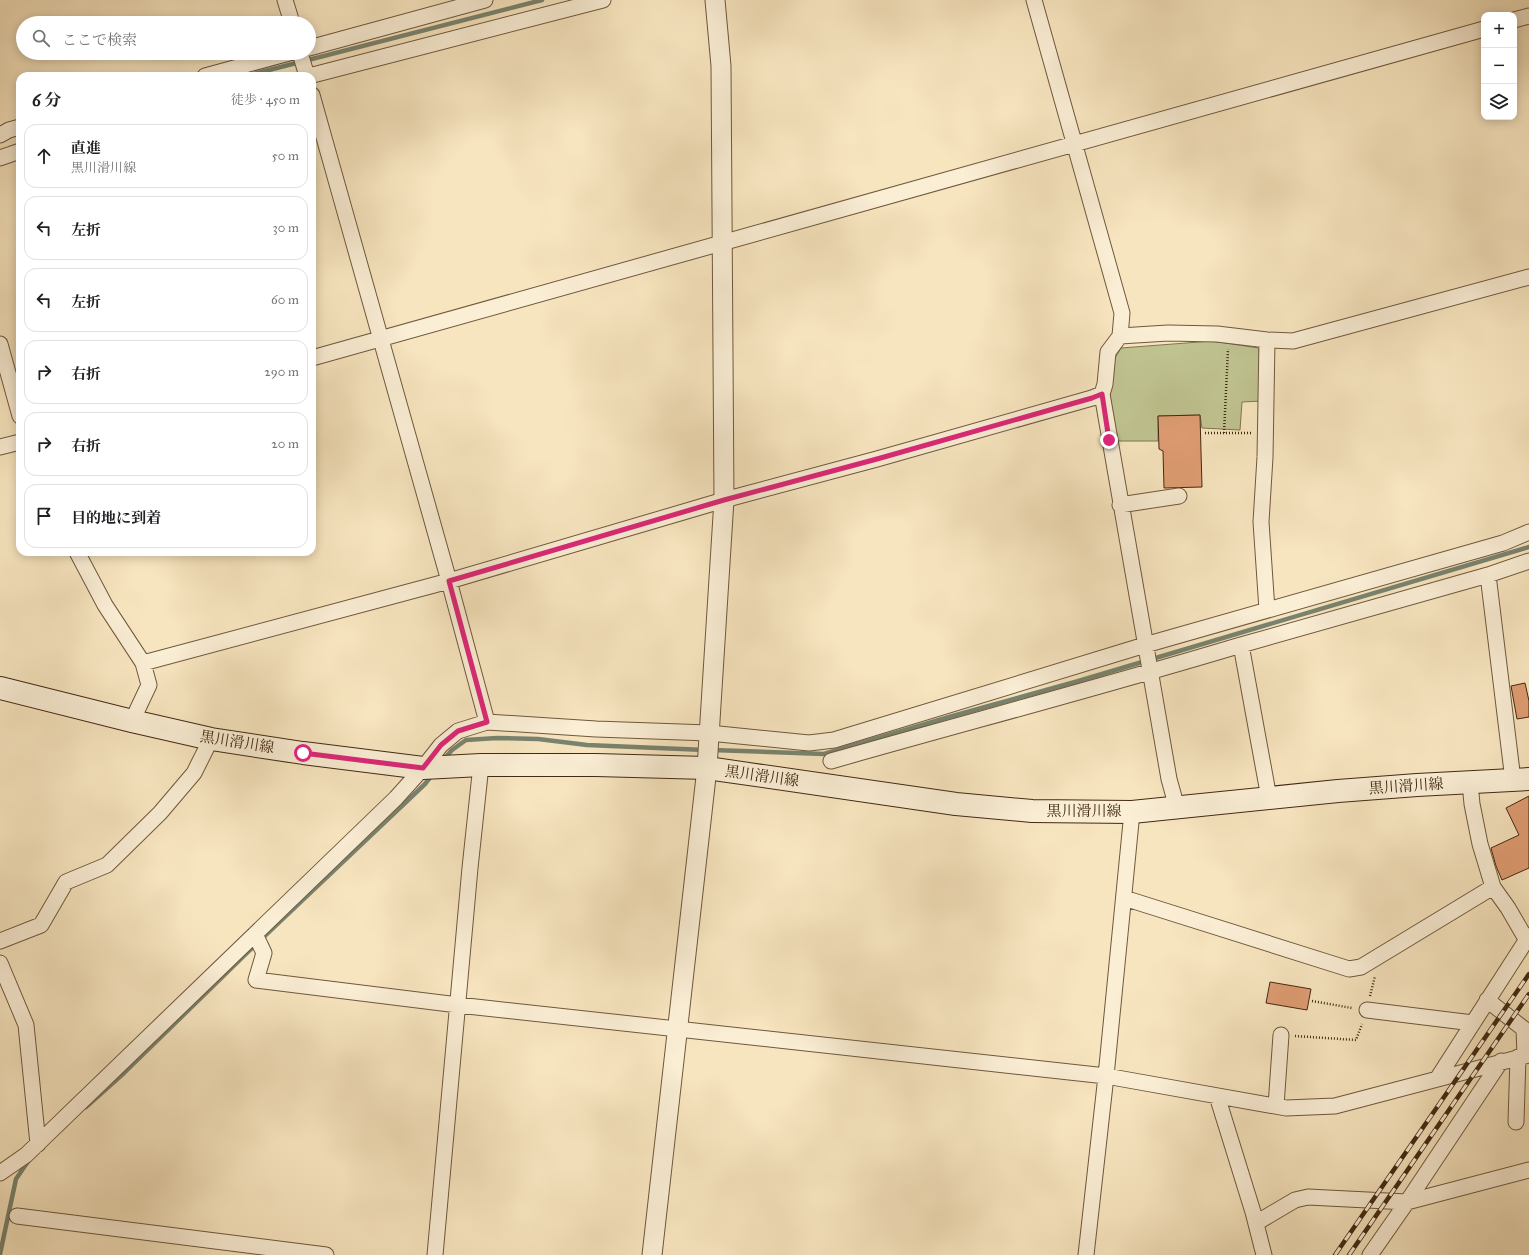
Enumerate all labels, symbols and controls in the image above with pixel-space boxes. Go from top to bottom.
map controls [1481,12,1517,120]
button: + [1481,12,1517,48]
search box [16,16,316,60]
icon: search [30,27,52,49]
text: ここで検索 [62,31,137,49]
button: − [1481,48,1517,84]
button: layers [1481,84,1517,120]
text: 6 分 [32,90,61,111]
text: 徒歩 · 450 m [231,92,300,108]
text: 直進 [71,139,101,157]
icon: ahead [33,145,55,167]
text: 50 m [272,148,299,164]
text: 黒川滑川線 [71,160,136,176]
icon: left [33,217,55,239]
text: 30 m [273,220,299,236]
text: 左折 [71,221,101,239]
icon: left [33,289,55,311]
text: 60 m [271,292,299,308]
text: 左折 [71,293,101,311]
icon: right [33,361,55,383]
text: 290 m [264,364,299,380]
text: 右折 [71,365,101,383]
route end [1100,431,1118,449]
icon: right [33,433,55,455]
text: 20 m [271,436,299,452]
text: 右折 [71,437,101,455]
icon: arrive [33,505,55,527]
text: 目的地に到着 [71,509,161,527]
street label: 黒川滑川線 [199,727,275,757]
route start [294,744,312,762]
street label: 黒川滑川線 [724,762,800,790]
street label: 黒川滑川線 [1368,774,1444,798]
street label: 黒川滑川線 [1046,802,1122,820]

